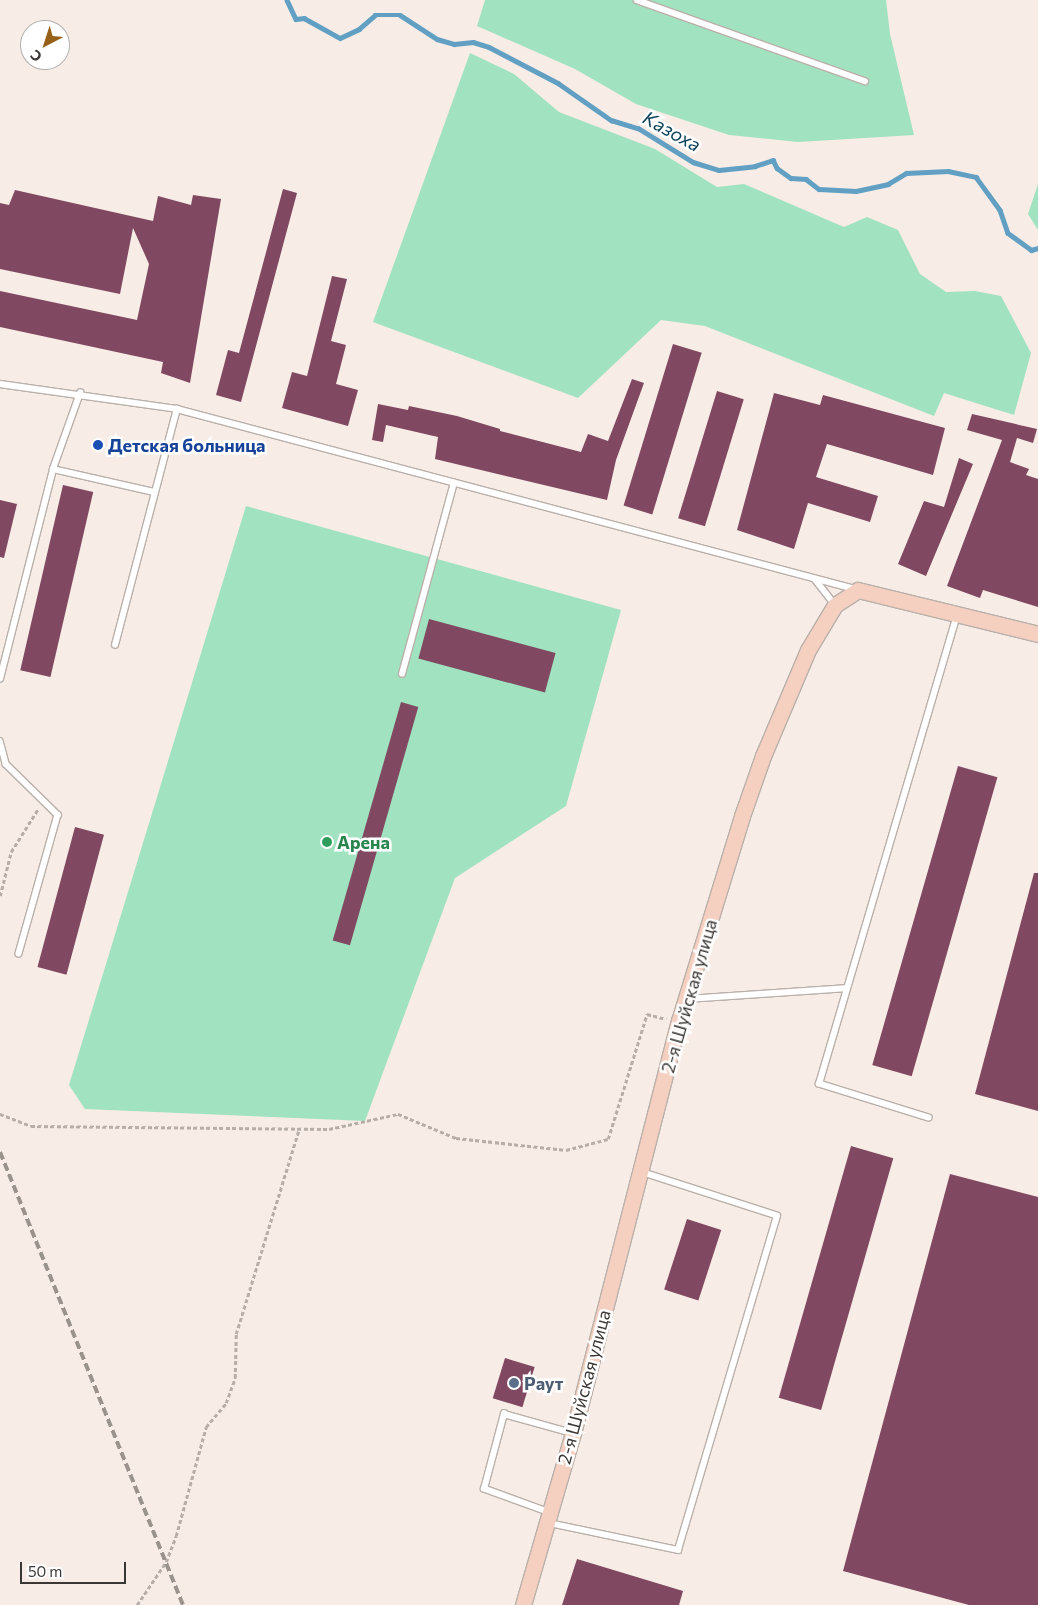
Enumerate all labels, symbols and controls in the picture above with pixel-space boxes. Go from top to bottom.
north arrow [20,20,70,70]
text: С [27,47,45,66]
water label: Казоха [639,106,705,156]
place label: Детская больница [108,434,265,456]
marker: Детская больница [92,439,104,451]
place label: Арена [337,831,390,853]
marker: Арена [321,836,333,848]
street label: 2-я Шуйская улица [657,917,721,1075]
street label: 2-я Шуйская улица [553,1307,615,1467]
place label: Раут [524,1372,563,1394]
marker: Раут [508,1377,520,1389]
scale bar [22,1552,129,1584]
text: 50 m [28,1562,62,1580]

